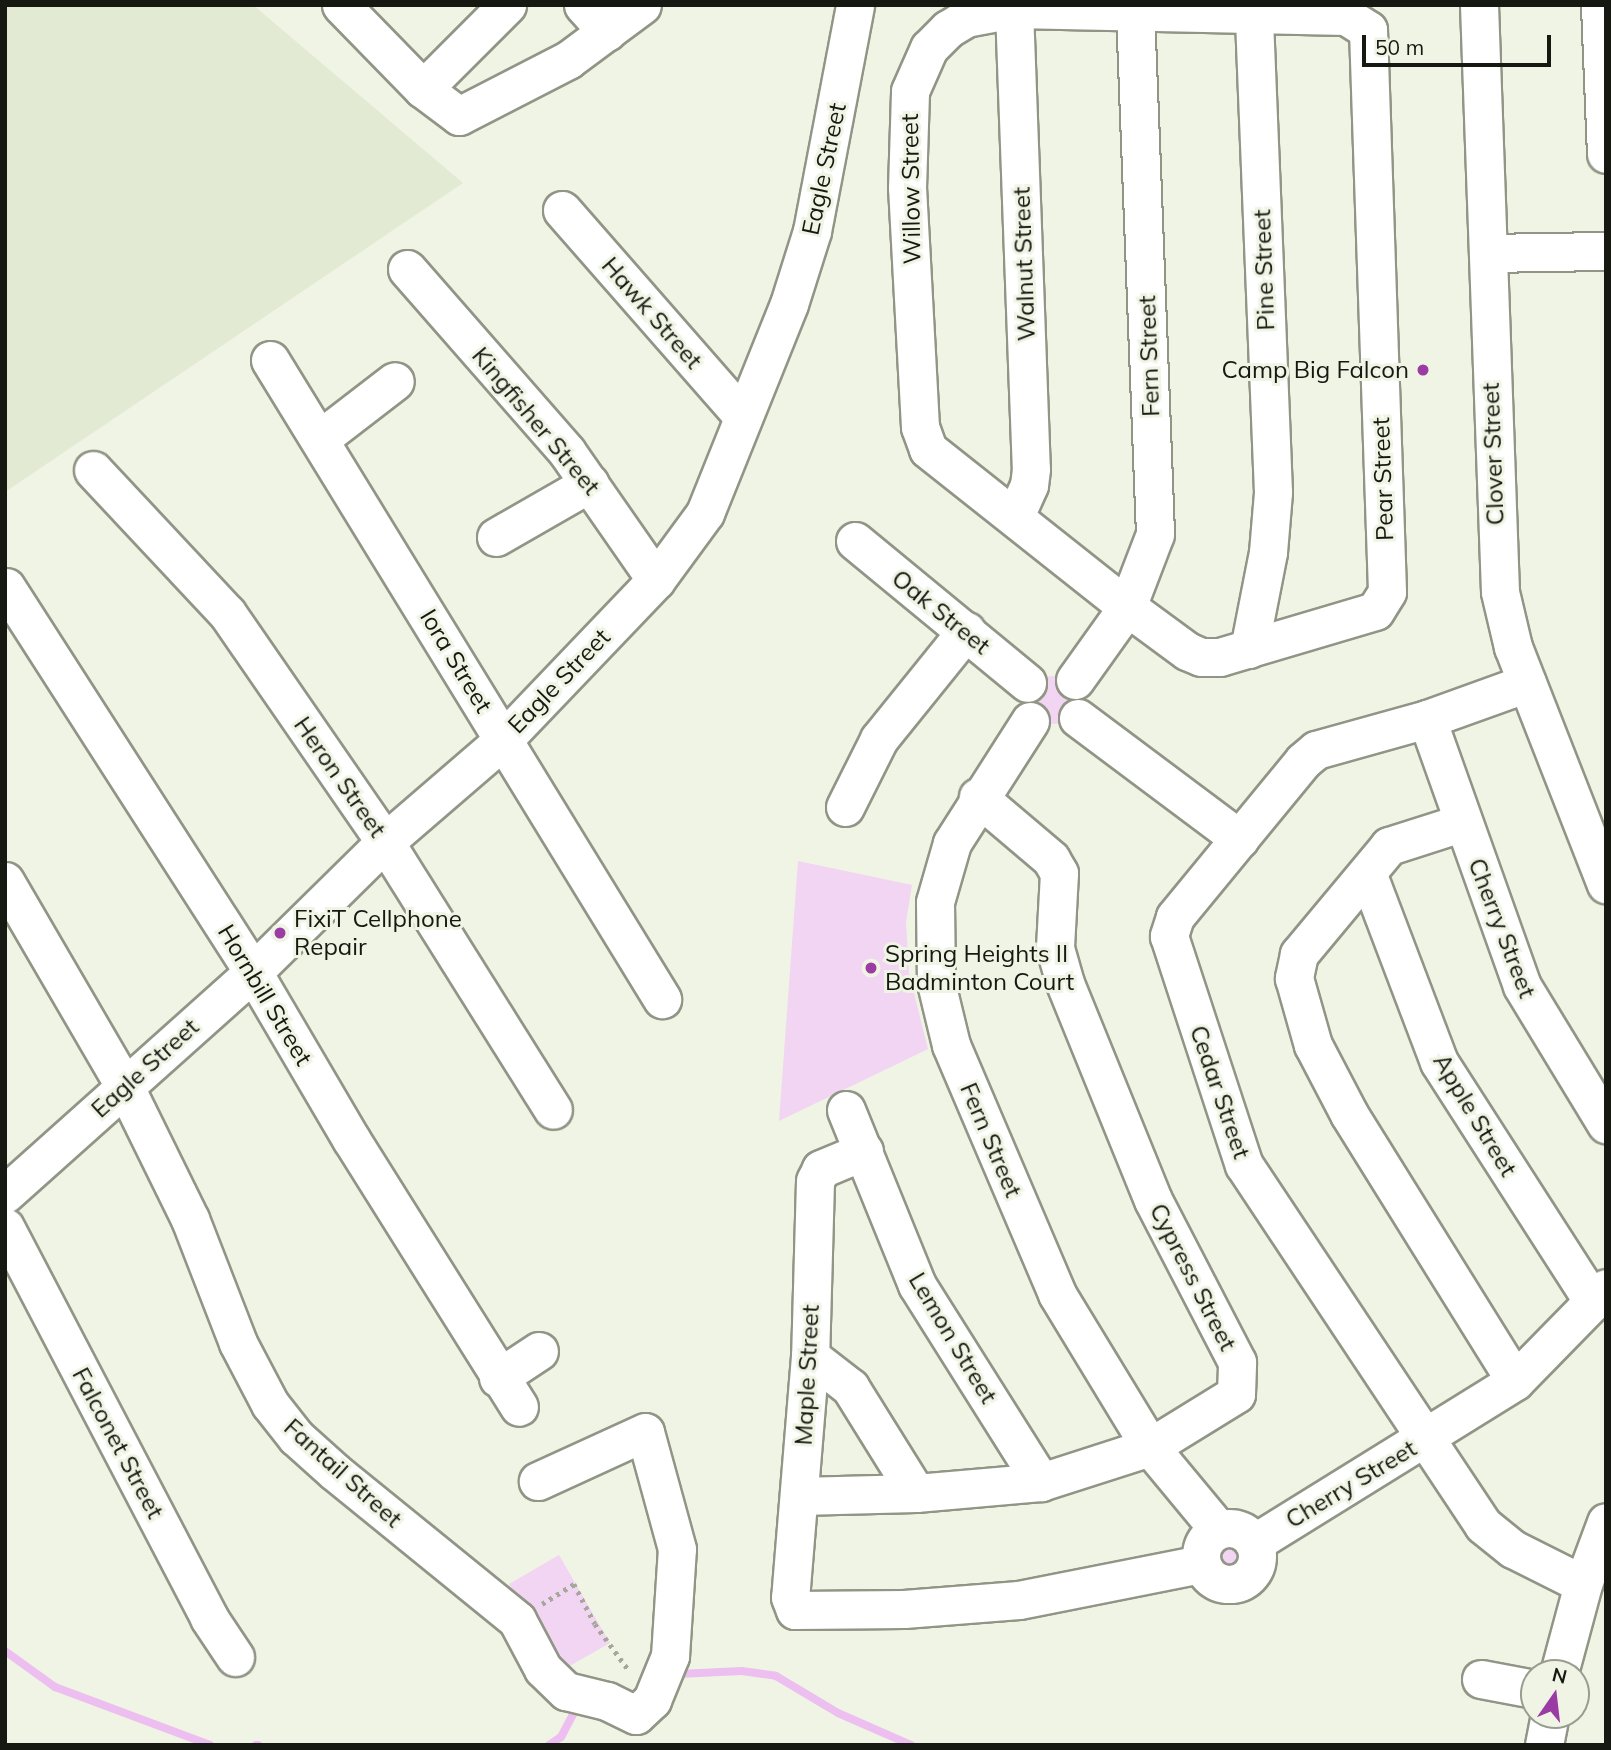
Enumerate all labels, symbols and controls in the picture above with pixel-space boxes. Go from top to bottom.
scale bar [1366,21,1555,65]
text: 50 m [1375,34,1424,60]
street label: Eagle Street [796,100,852,238]
street label: Willow Street [895,113,927,265]
street label: Walnut Street [1007,186,1041,342]
street label: Pine Street [1247,209,1281,331]
street label: Hawk Street [596,251,708,375]
street label: Fern Street [1132,295,1166,417]
street label: Kingfisher Street [466,341,606,501]
place label: Camp Big Falcon [1222,356,1409,384]
marker: Camp Big Falcon [1415,362,1431,378]
street label: Clover Street [1476,382,1510,526]
street label: Pear Street [1366,417,1400,541]
street label: Oak Street [886,564,996,660]
street label: Iora Street [414,604,498,718]
street label: Eagle Street [502,623,616,739]
street label: Heron Street [288,711,392,843]
street label: Cherry Street [1462,854,1542,1002]
place label: FixiT Cellphone Repair [294,905,462,961]
street label: Hornbill Street [212,919,318,1071]
marker: FixiT Cellphone Repair [272,925,288,941]
place label: Spring Heights II Badminton Court [885,940,1074,996]
marker: Spring Heights II Badminton Court [863,960,879,976]
street label: Eagle Street [85,1012,205,1124]
street label: Cedar Street [1184,1022,1256,1162]
street label: Apple Street [1427,1049,1523,1181]
street label: Fern Street [954,1078,1028,1202]
street label: Cypress Street [1144,1199,1242,1355]
street label: Lemon Street [903,1267,1003,1409]
street label: Maple Street [789,1304,825,1446]
street label: Falconet Street [66,1363,170,1523]
street label: Fantail Street [278,1413,408,1533]
street label: Cherry Street [1281,1434,1421,1534]
north arrow [1520,1659,1590,1729]
text: N [1550,1662,1569,1689]

